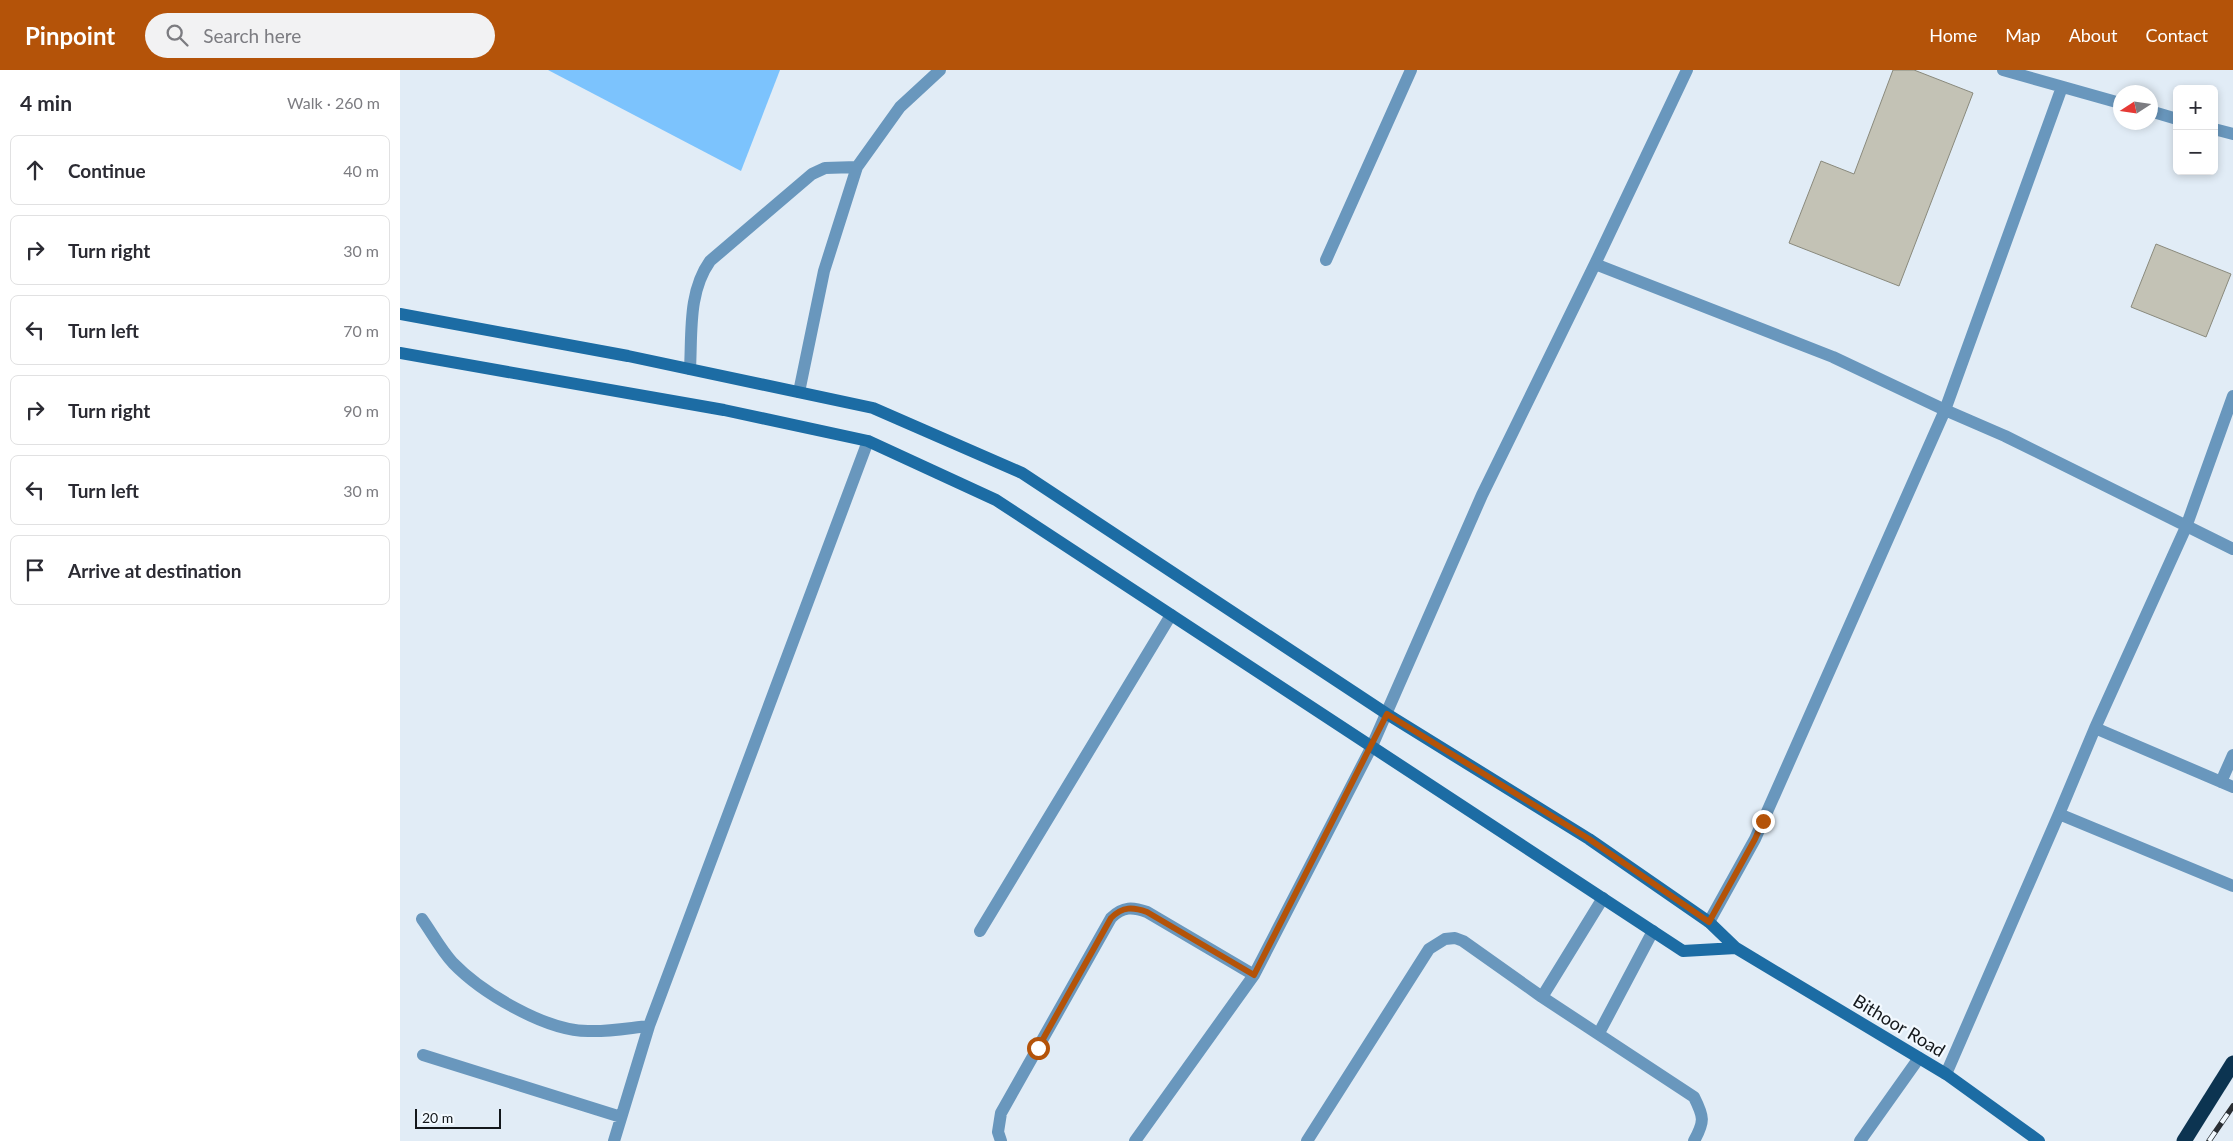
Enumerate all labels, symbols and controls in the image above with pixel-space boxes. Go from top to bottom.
search box [145,13,495,58]
text: Pinpoint [25,21,115,50]
icon: search [163,21,191,49]
text: Search here [203,24,301,47]
text: Home [1929,24,1977,46]
text: Map [2005,24,2041,46]
text: About [2069,24,2118,46]
text: Contact [2146,24,2208,46]
north arrow [2113,85,2158,130]
map controls [2173,85,2218,175]
button: + [2173,85,2218,130]
text: 4 min [20,90,72,115]
text: Walk · 260 m [287,93,380,112]
button: − [2173,130,2218,175]
icon: ahead [21,156,49,184]
text: Continue [68,159,146,182]
text: 40 m [343,161,379,180]
icon: right [21,236,49,264]
text: Turn right [68,239,150,262]
text: 30 m [343,241,379,260]
icon: left [21,316,49,344]
text: Turn left [68,319,139,342]
text: 70 m [343,321,379,340]
icon: right [21,396,49,424]
text: Turn right [68,399,150,422]
text: 90 m [343,401,379,420]
icon: left [21,476,49,504]
text: Turn left [68,479,139,502]
text: 30 m [343,481,379,500]
icon: arrive [21,556,49,584]
text: Arrive at destination [68,559,241,582]
route end [1752,810,1775,833]
street label: Bithoor Road [1850,989,1949,1061]
route start [1027,1037,1050,1060]
scale bar [415,1106,501,1129]
text: 20 m [422,1109,453,1126]

